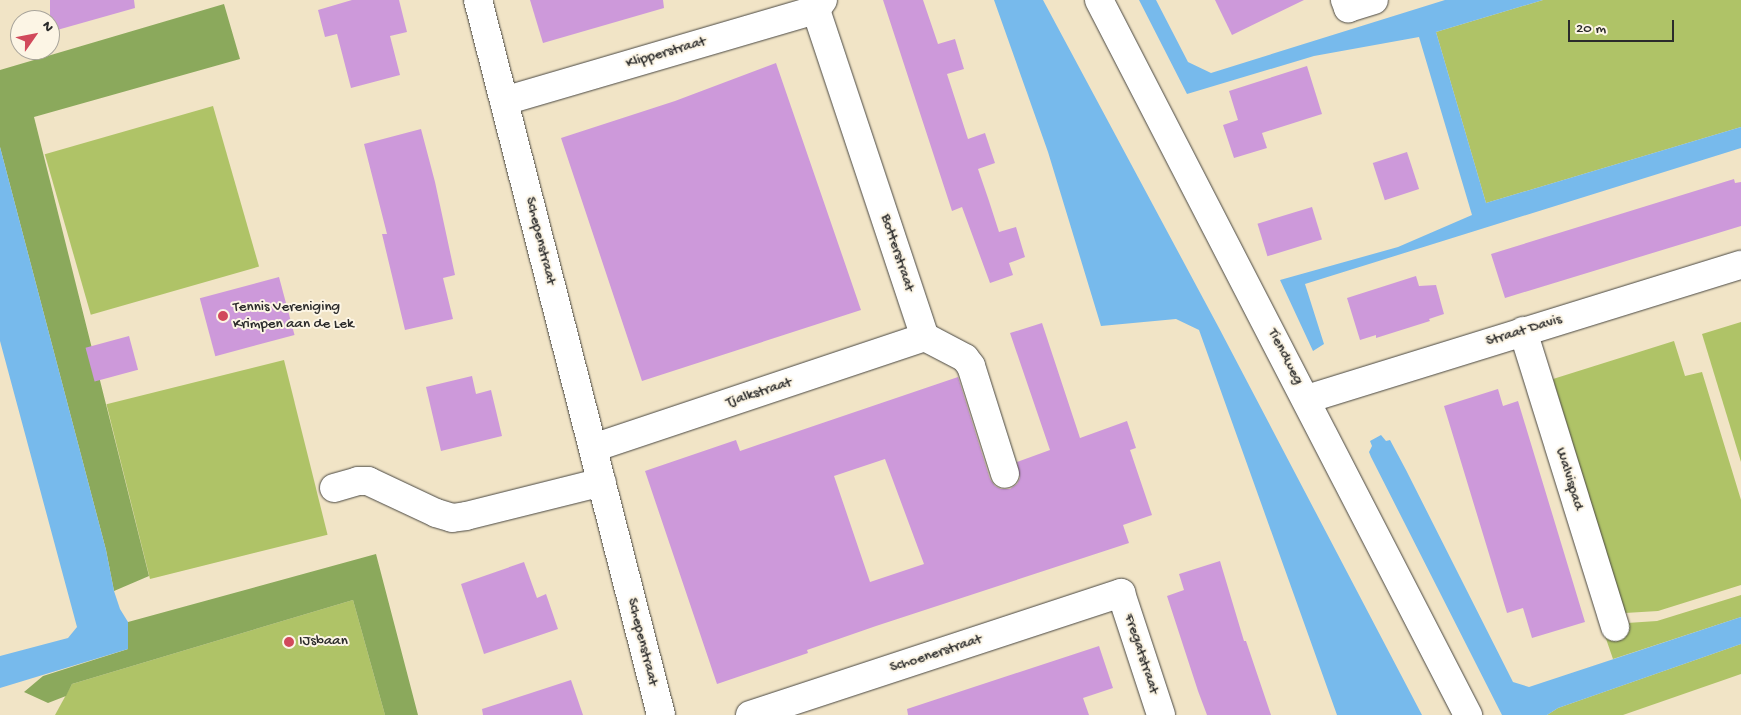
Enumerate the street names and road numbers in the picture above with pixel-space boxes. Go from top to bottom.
street label: Klipperstraat [624,33,708,73]
street label: Schepenstraat [520,195,560,287]
street label: Botterstraat [876,212,918,294]
street label: Straat Davis [1484,311,1564,351]
street label: Tiendweg [1263,326,1307,388]
street label: Tjalkstraat [724,374,794,412]
street label: Walvispad [1551,446,1587,512]
street label: Schepenstraat [622,596,662,688]
street label: Fregatstraat [1120,612,1162,696]
street label: Schoenerstraat [888,631,984,677]

